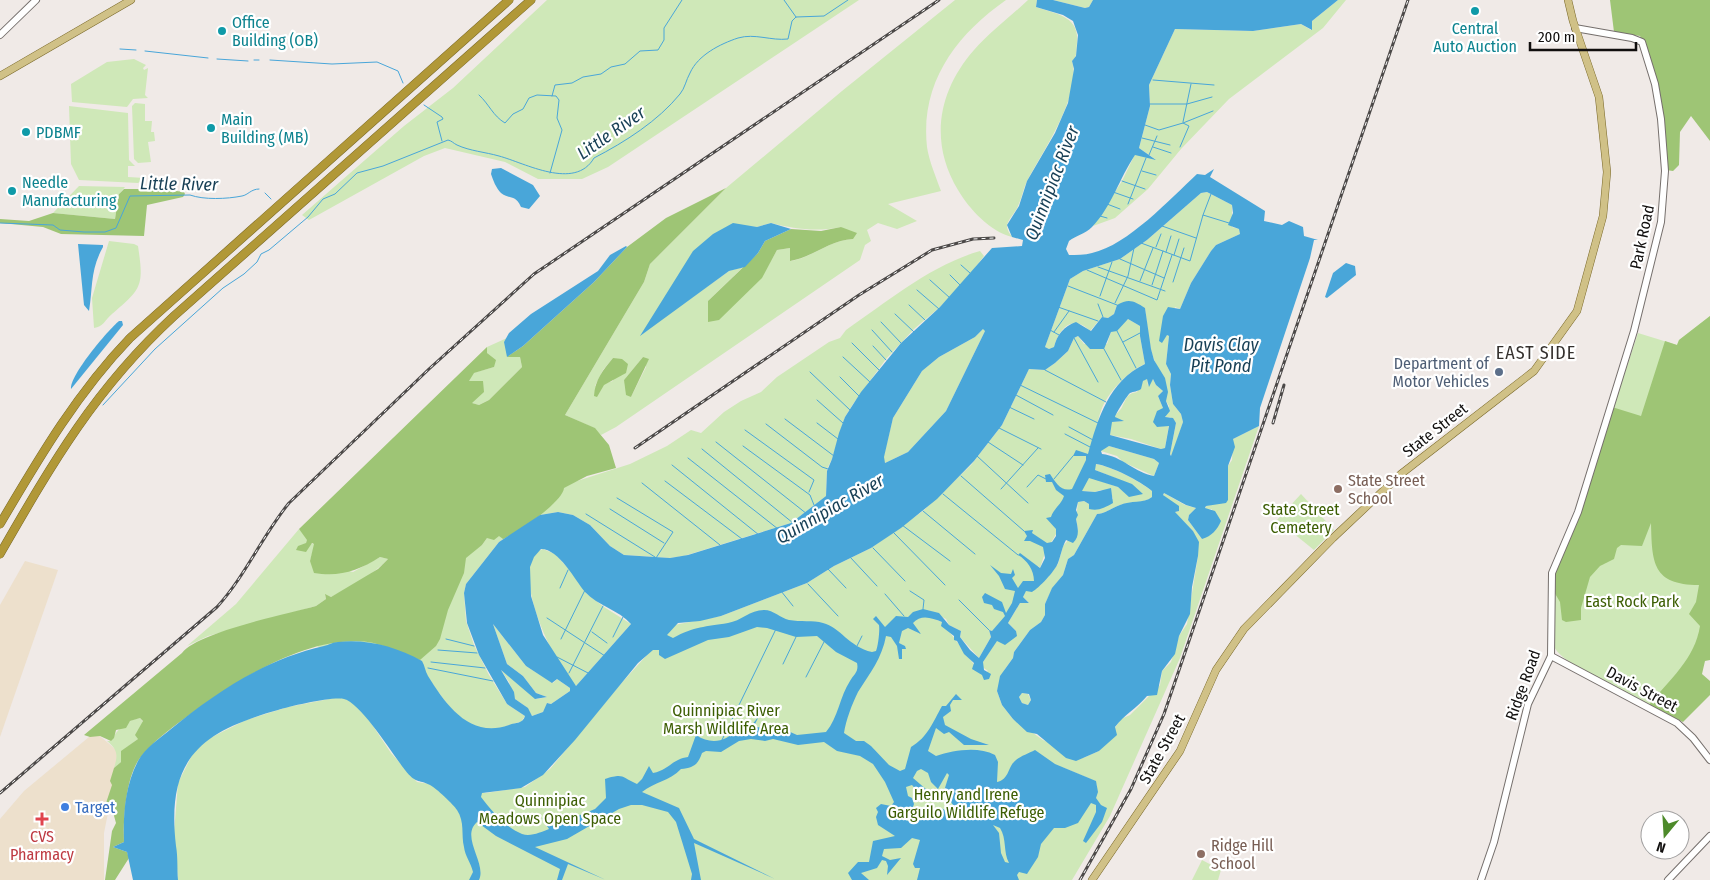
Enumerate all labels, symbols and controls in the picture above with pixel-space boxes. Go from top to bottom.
marker: Central Auto Auction [1469,5,1481,17]
place label: Office Building (OB) [232,13,318,50]
place label: Central Auto Auction [1433,19,1517,56]
scale bar [1530,20,1636,52]
marker: Office Building (OB) [216,25,228,37]
text: 200 m [1538,28,1575,46]
water label: Little River [573,101,650,164]
place label: Main Building (MB) [221,110,308,147]
marker: Main Building (MB) [205,122,217,134]
water label: Quinnipiac River [1020,122,1084,243]
place label: PDBMF [36,123,81,142]
marker: PDBMF [20,126,32,138]
water label: Little River [140,172,219,196]
place label: Needle Manufacturing [22,173,117,210]
marker: Needle Manufacturing [6,185,18,197]
street label: Park Road [1626,203,1658,271]
water label: Davis Clay Pit Pond [1184,334,1259,377]
district label: EAST SIDE [1496,342,1576,364]
place label: Department of Motor Vehicles [1393,354,1490,391]
marker: Department of Motor Vehicles [1493,366,1505,378]
street label: State Street [1399,398,1472,461]
water label: Quinnipiac River [772,469,888,549]
place label: State Street School [1348,471,1426,508]
marker: State Street School [1332,483,1344,495]
park label: State Street Cemetery [1263,500,1340,537]
park label: East Rock Park [1585,592,1680,611]
street label: Ridge Road [1502,647,1544,723]
street label: Davis Street [1603,662,1681,716]
park label: Quinnipiac River Marsh Wildlife Area [663,701,789,738]
street label: State Street [1135,710,1189,787]
park label: Henry and Irene Garguilo Wildlife Refuge [888,785,1044,822]
park label: Quinnipiac Meadows Open Space [479,791,621,828]
place label: Target [75,798,116,817]
marker: Target [59,801,71,813]
north arrow [1640,810,1690,860]
marker: CVS Pharmacy [36,813,48,825]
place label: CVS Pharmacy [10,827,75,864]
place label: Ridge Hill School [1211,836,1273,873]
text: N [1655,838,1668,856]
marker: Ridge Hill School [1195,848,1207,860]

